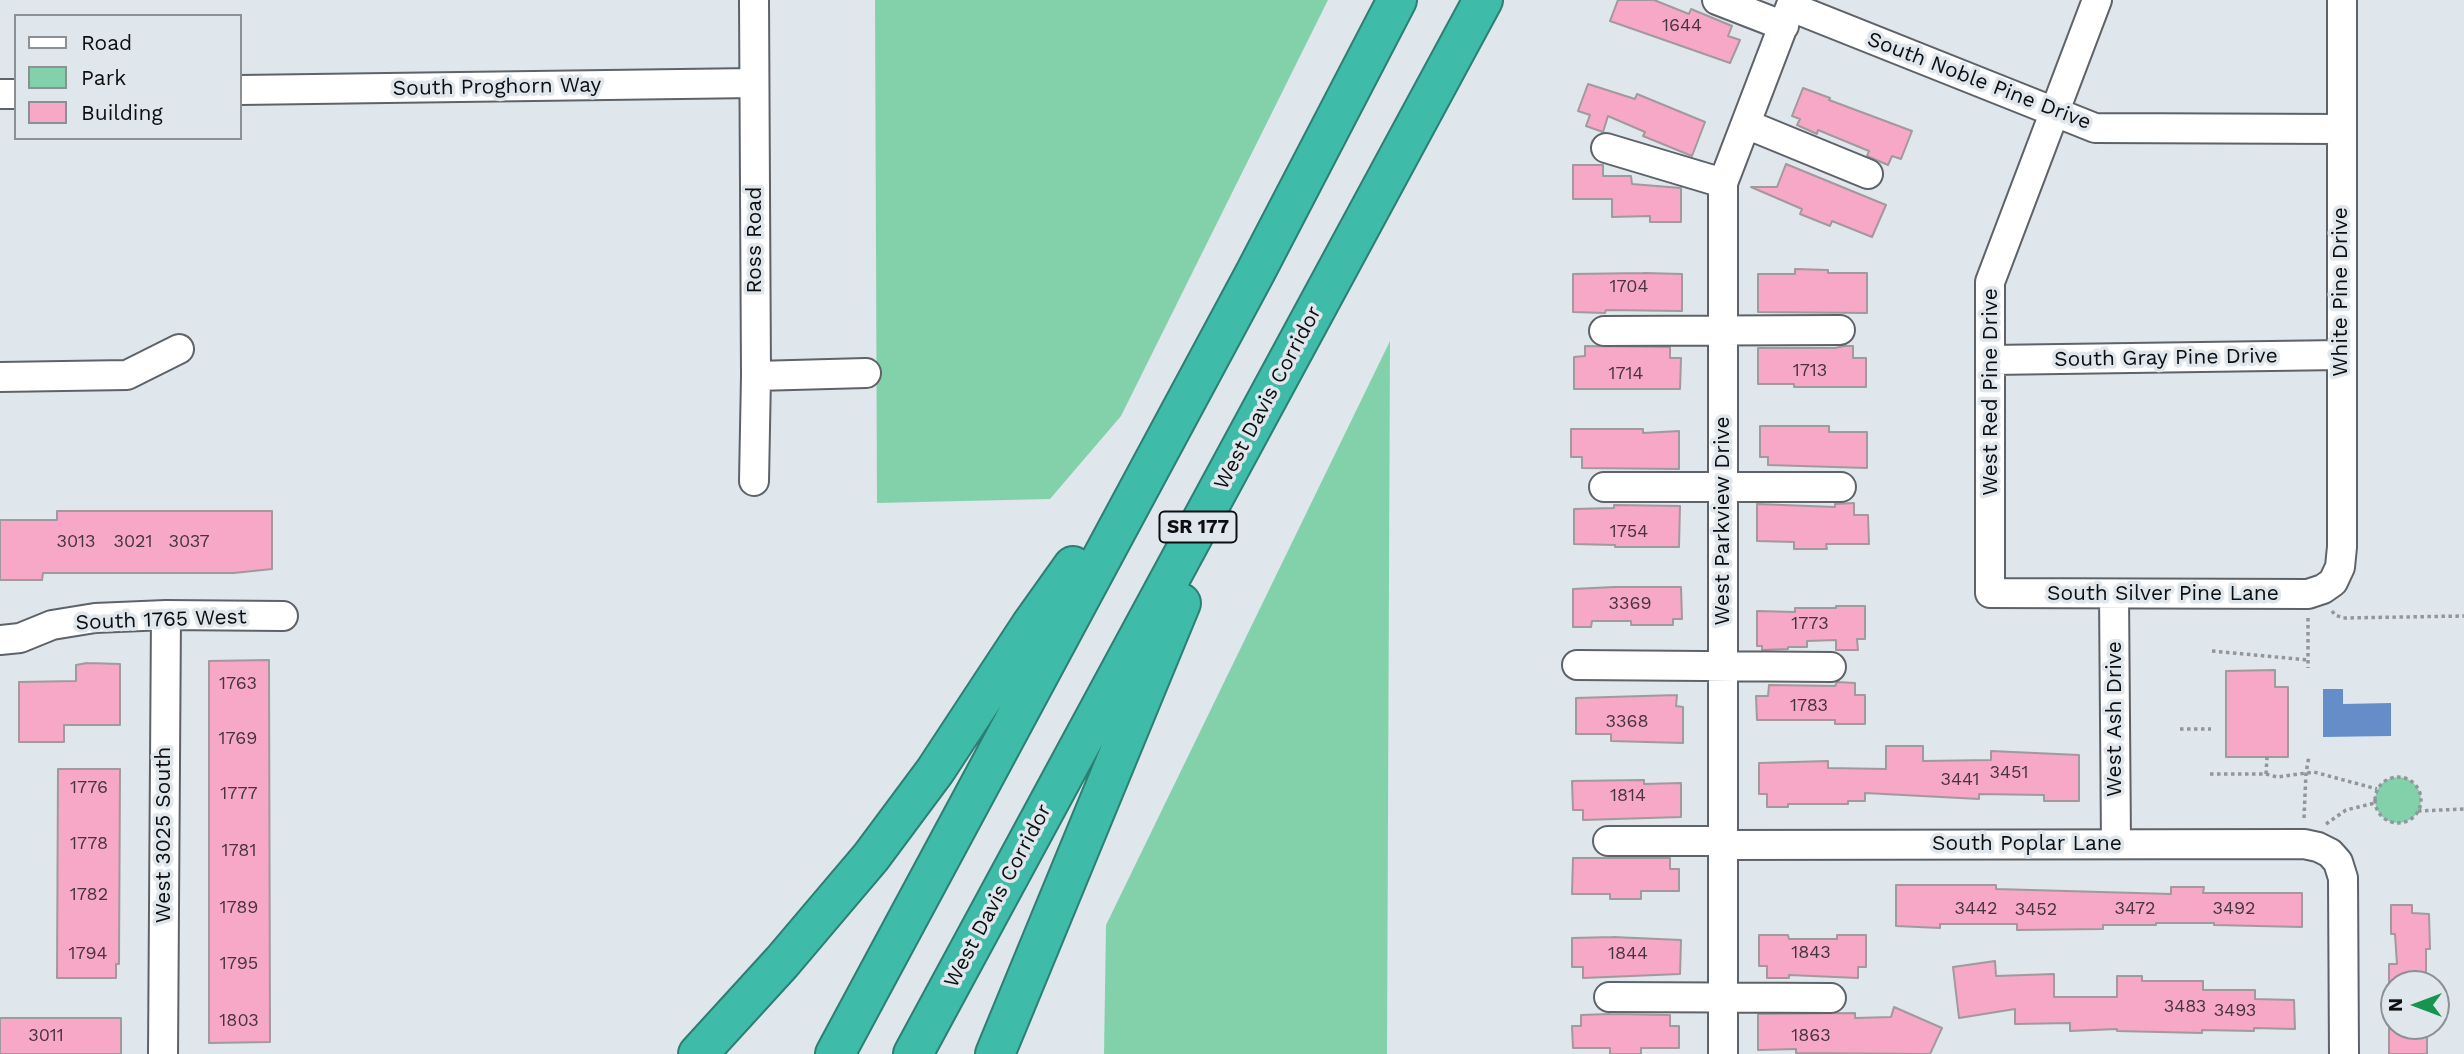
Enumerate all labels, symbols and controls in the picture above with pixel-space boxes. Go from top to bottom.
legend [14,14,242,140]
house number: 1644 [1662,15,1702,37]
street label: South Noble Pine Drive [1864,27,2094,135]
text: Road [81,30,132,55]
text: Park [81,65,126,90]
street label: South Proghorn Way [393,73,601,101]
text: Building [81,100,163,125]
street label: Ross Road [742,187,768,293]
street label: White Pine Drive [2328,207,2354,377]
house number: 1704 [1610,276,1648,298]
street label: West Red Pine Drive [1978,288,2004,496]
street label: West Davis Corridor [1209,302,1327,494]
street label: South Gray Pine Drive [2054,343,2278,373]
house number: 1713 [1793,360,1827,382]
house number: 1714 [1608,363,1644,385]
street label: West Parkview Drive [1710,416,1736,626]
road number: SR 177 [1160,512,1236,542]
house number: 1754 [1610,521,1648,543]
house number: 3013 [56,531,96,553]
house number: 3021 [113,531,153,553]
house number: 3037 [168,531,210,553]
street label: South Silver Pine Lane [2047,581,2279,607]
house number: 3369 [1608,593,1652,615]
street label: South 1765 West [75,604,247,636]
house number: 1773 [1791,613,1829,635]
street label: West Ash Drive [2102,641,2128,797]
house number: 1763 [219,673,257,695]
house number: 1783 [1790,695,1828,717]
house number: 3368 [1605,711,1649,733]
house number: 1769 [219,728,257,750]
street label: West 3025 South [151,747,177,923]
house number: 3451 [1990,762,2028,784]
house number: 3441 [1940,769,1980,791]
house number: 1776 [70,777,108,799]
house number: 1777 [220,783,258,805]
house number: 1814 [1610,785,1646,807]
street label: West Davis Corridor [939,800,1057,992]
street label: South Poplar Lane [1932,831,2122,857]
house number: 1778 [70,833,108,855]
house number: 1781 [222,840,256,862]
house number: 1782 [70,884,108,906]
house number: 1789 [220,897,258,919]
house number: 3442 [1955,898,1997,920]
house number: 3472 [2114,898,2156,920]
house number: 3492 [2212,898,2256,920]
house number: 3452 [2015,899,2057,921]
house number: 1843 [1791,942,1831,964]
house number: 1794 [68,943,108,965]
house number: 1844 [1608,943,1648,965]
house number: 1795 [220,953,258,975]
north arrow [2380,970,2450,1040]
house number: 3483 [2164,996,2206,1018]
text: N [2384,998,2407,1012]
house number: 3493 [2214,1000,2256,1022]
house number: 1803 [219,1010,259,1032]
house number: 3011 [28,1025,64,1047]
house number: 1863 [1791,1025,1831,1047]

